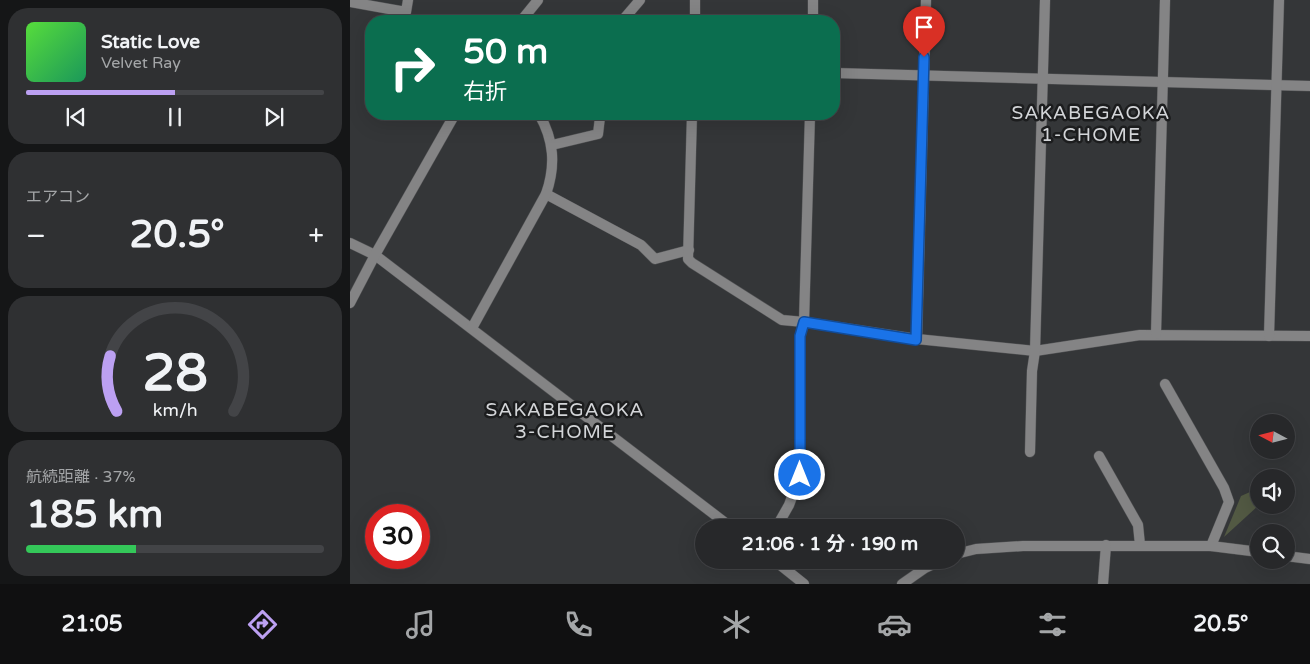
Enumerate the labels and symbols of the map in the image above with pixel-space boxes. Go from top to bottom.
pin [903,6,945,57]
district label: SAKABEGAOKA 1-CHOME [1012,102,1170,146]
district label: SAKABEGAOKA 3-CHOME [486,399,644,443]
north arrow [1250,414,1295,459]
position arrow [773,448,825,500]
speed limit sign: 30 [365,504,430,569]

